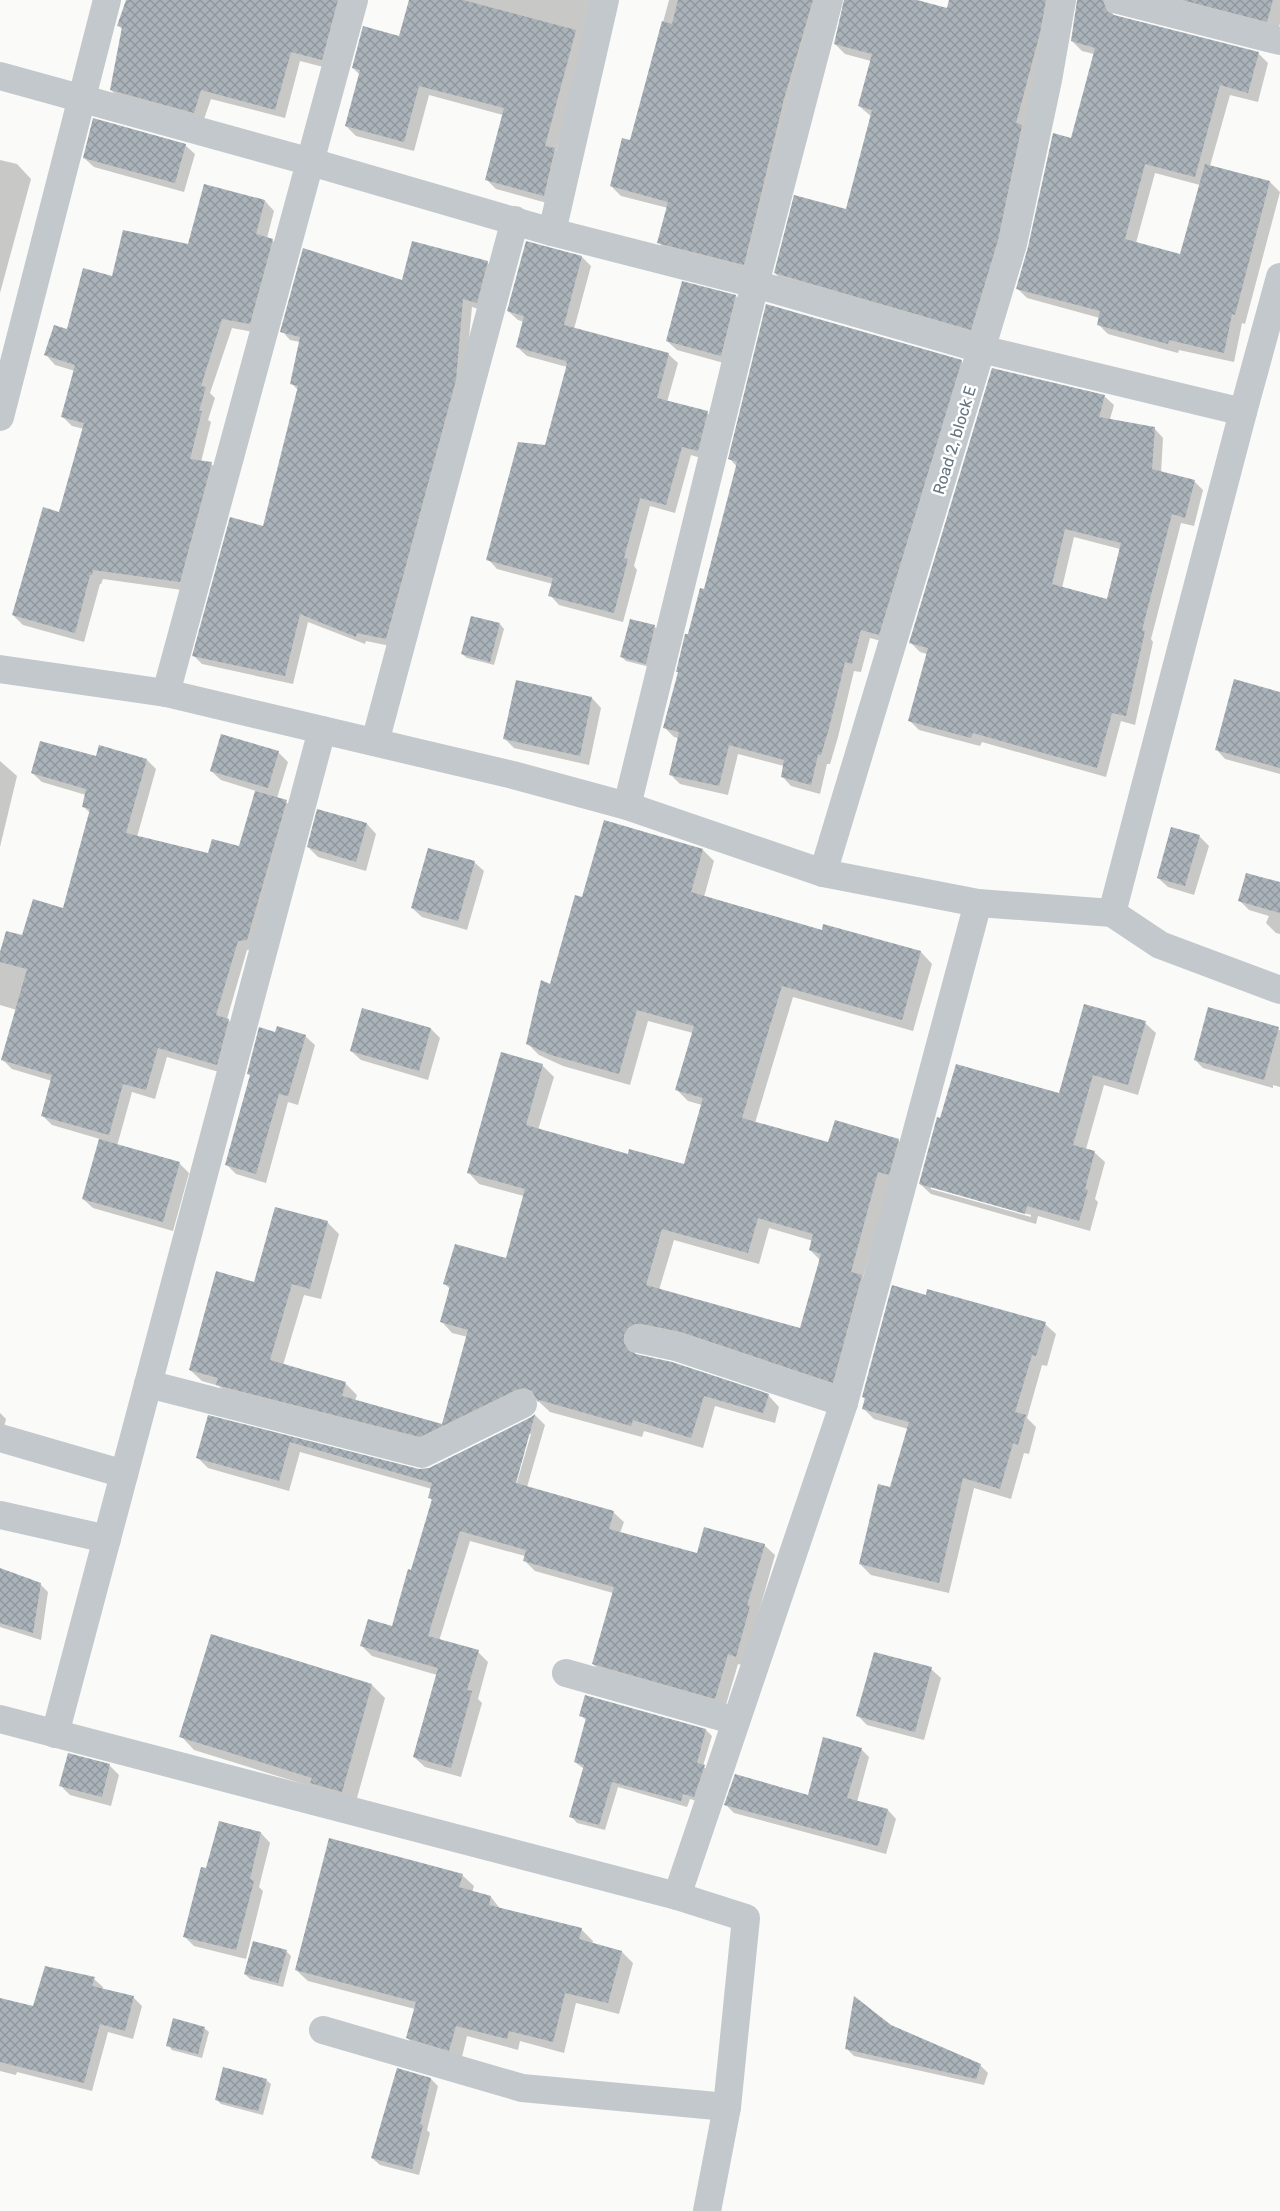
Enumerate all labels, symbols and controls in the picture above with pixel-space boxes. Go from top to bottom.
street label: Road 2, block E [929,384,980,497]

